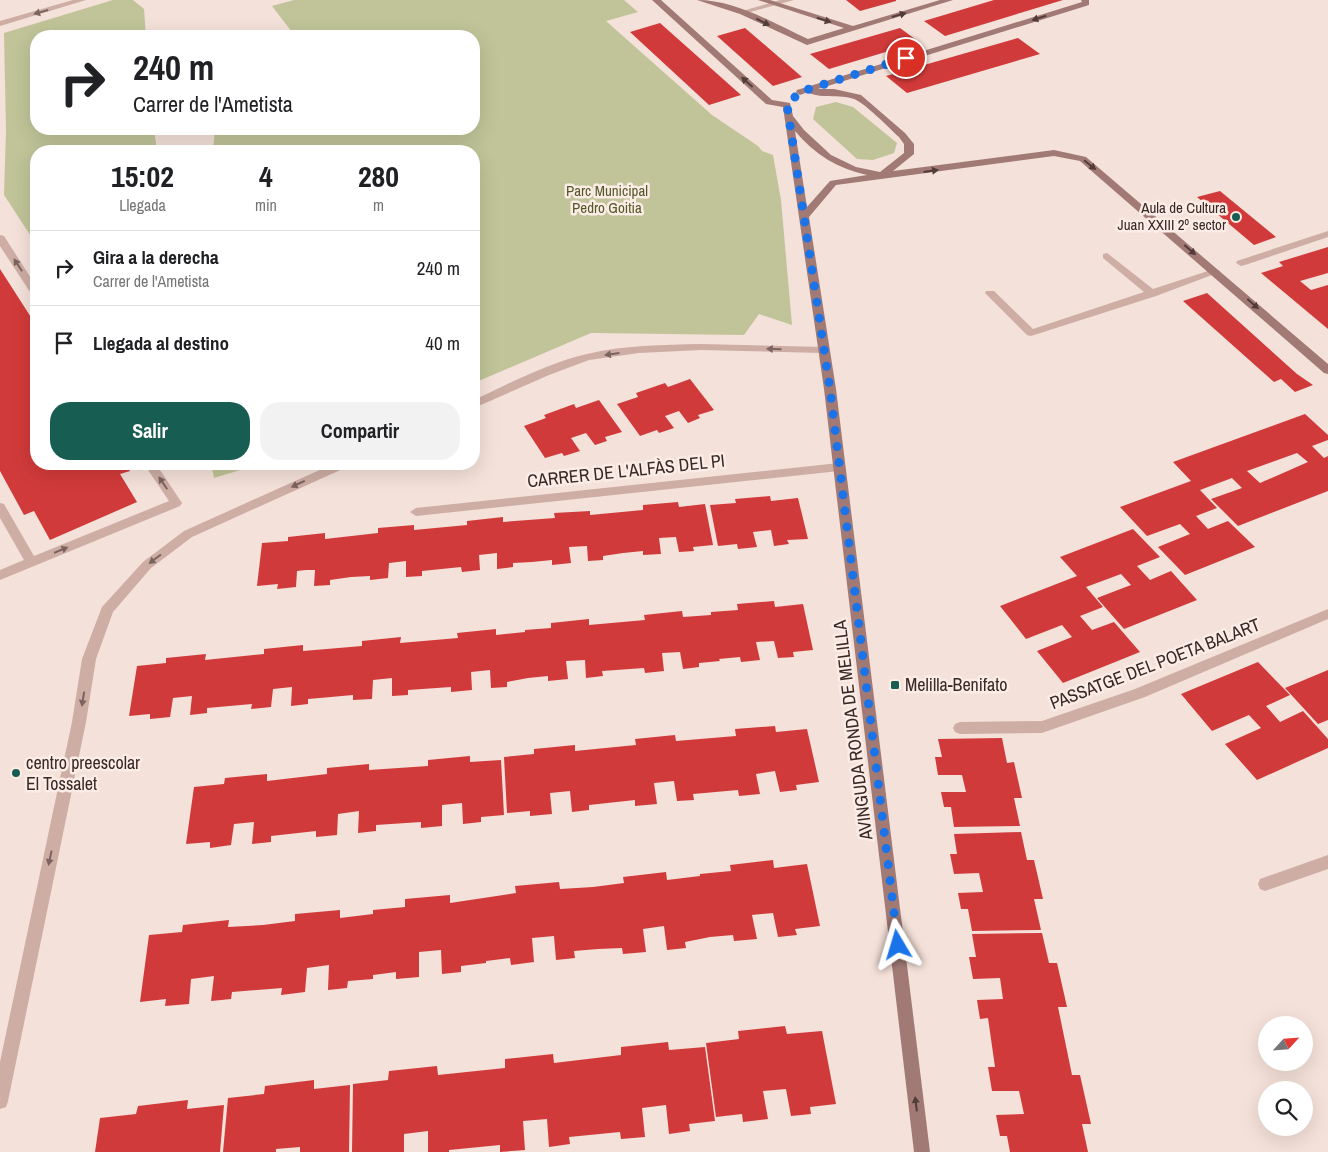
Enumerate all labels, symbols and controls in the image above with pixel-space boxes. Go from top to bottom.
one-way arrow [33,8,48,16]
one-way arrow [891,10,906,18]
one-way arrow [1031,14,1046,22]
one-way arrow [817,16,832,24]
one-way arrow [756,18,770,26]
pin [885,37,927,79]
text: 240 m [133,44,214,91]
icon: arrive [892,44,920,72]
icon: right [50,50,115,115]
one-way arrow [741,76,753,88]
text: Carrer de l'Ametista [133,89,293,119]
text: 15:02 [111,156,174,196]
text: 4 [259,156,273,196]
text: 280 [358,156,399,196]
one-way arrow [1083,159,1096,170]
one-way arrow [923,166,939,174]
park label: Parc Municipal Pedro Goitia [566,180,648,218]
text: Llegada [119,194,166,216]
text: min [255,194,277,216]
text: m [373,194,384,216]
place label: Aula de Cultura Juan XXIII 2º sector [1118,197,1226,235]
marker: Aula de Cultura Juan XXIII 2º sector [1230,211,1242,223]
text: Gira a la derecha [93,244,219,270]
one-way arrow [1184,245,1197,256]
icon: right [50,254,78,282]
text: 240 m [417,255,460,281]
one-way arrow [13,258,23,272]
text: Carrer de l'Ametista [93,270,209,292]
one-way arrow [1246,298,1258,310]
icon: arrive [50,329,78,357]
text: Llegada al destino [93,330,229,356]
text: 40 m [425,330,460,356]
one-way arrow [766,345,782,353]
one-way arrow [604,350,620,358]
button: Salir [50,402,250,460]
button: Compartir [260,402,460,460]
street label: CARRER DE L'ALFÀS DEL PI [526,448,726,493]
one-way arrow [158,477,168,490]
one-way arrow [291,480,305,488]
one-way arrow [54,545,68,553]
one-way arrow [149,554,162,565]
street label: PASSATGE DEL POETA BALART [1046,612,1263,715]
street label: AVINGUDA RONDA DE MELILLA [827,619,879,842]
place label: Melilla-Benifato [905,672,1008,697]
marker: Melilla-Benifato [889,679,901,691]
one-way arrow [78,691,86,707]
place label: centro preescolar El Tossalet [26,750,140,796]
marker: centro preescolar El Tossalet [10,767,22,779]
one-way arrow [46,851,54,867]
position arrow [871,918,923,970]
north arrow [1258,1016,1312,1071]
map controls [1258,1016,1313,1136]
button: search [1258,1081,1313,1136]
one-way arrow [912,1095,920,1111]

